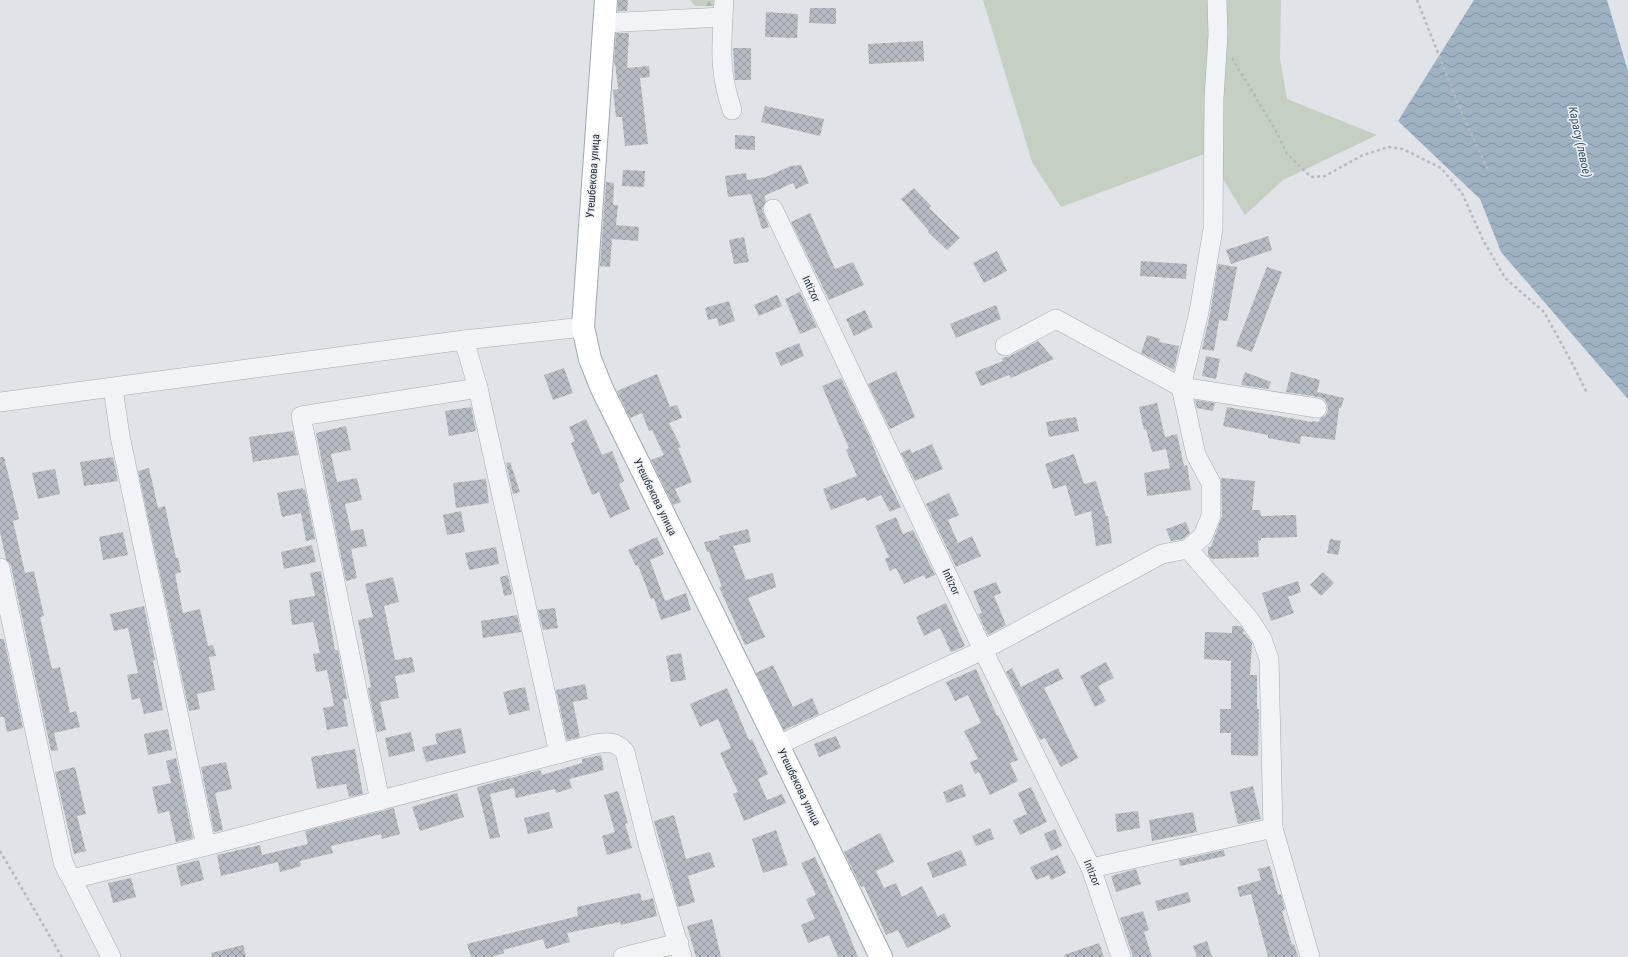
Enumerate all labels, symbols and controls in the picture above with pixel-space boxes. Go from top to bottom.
water label: Карасу (левое) [1566,105,1594,179]
street label: Утешбекова улица [584,133,602,219]
street label: Intizor [799,274,823,305]
street label: Утешбекова улица [631,456,679,538]
street label: Intizor [939,567,963,598]
street label: Утешбекова улица [775,746,823,828]
street label: Intizor [1081,858,1103,889]

